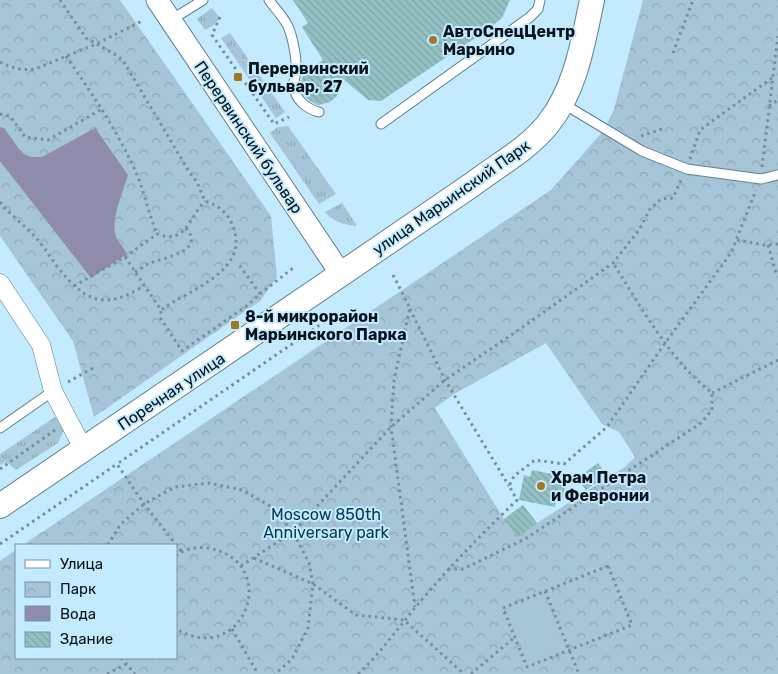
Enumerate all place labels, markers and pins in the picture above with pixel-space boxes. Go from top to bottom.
place label: АвтоСпецЦентр Марьино [443,22,575,59]
marker: АвтоСпецЦентр Марьино [427,34,439,46]
place label: Перервинский бульвар, 27 [248,59,369,96]
marker: Перервинский бульвар, 27 [232,71,244,83]
place label: 8-й микрорайон Марьинского Парка [245,307,407,344]
marker: 8-й микрорайон Марьинского Парка [229,319,241,331]
place label: Храм Петра и Февронии [551,468,649,505]
marker: Храм Петра и Февронии [535,480,547,492]

